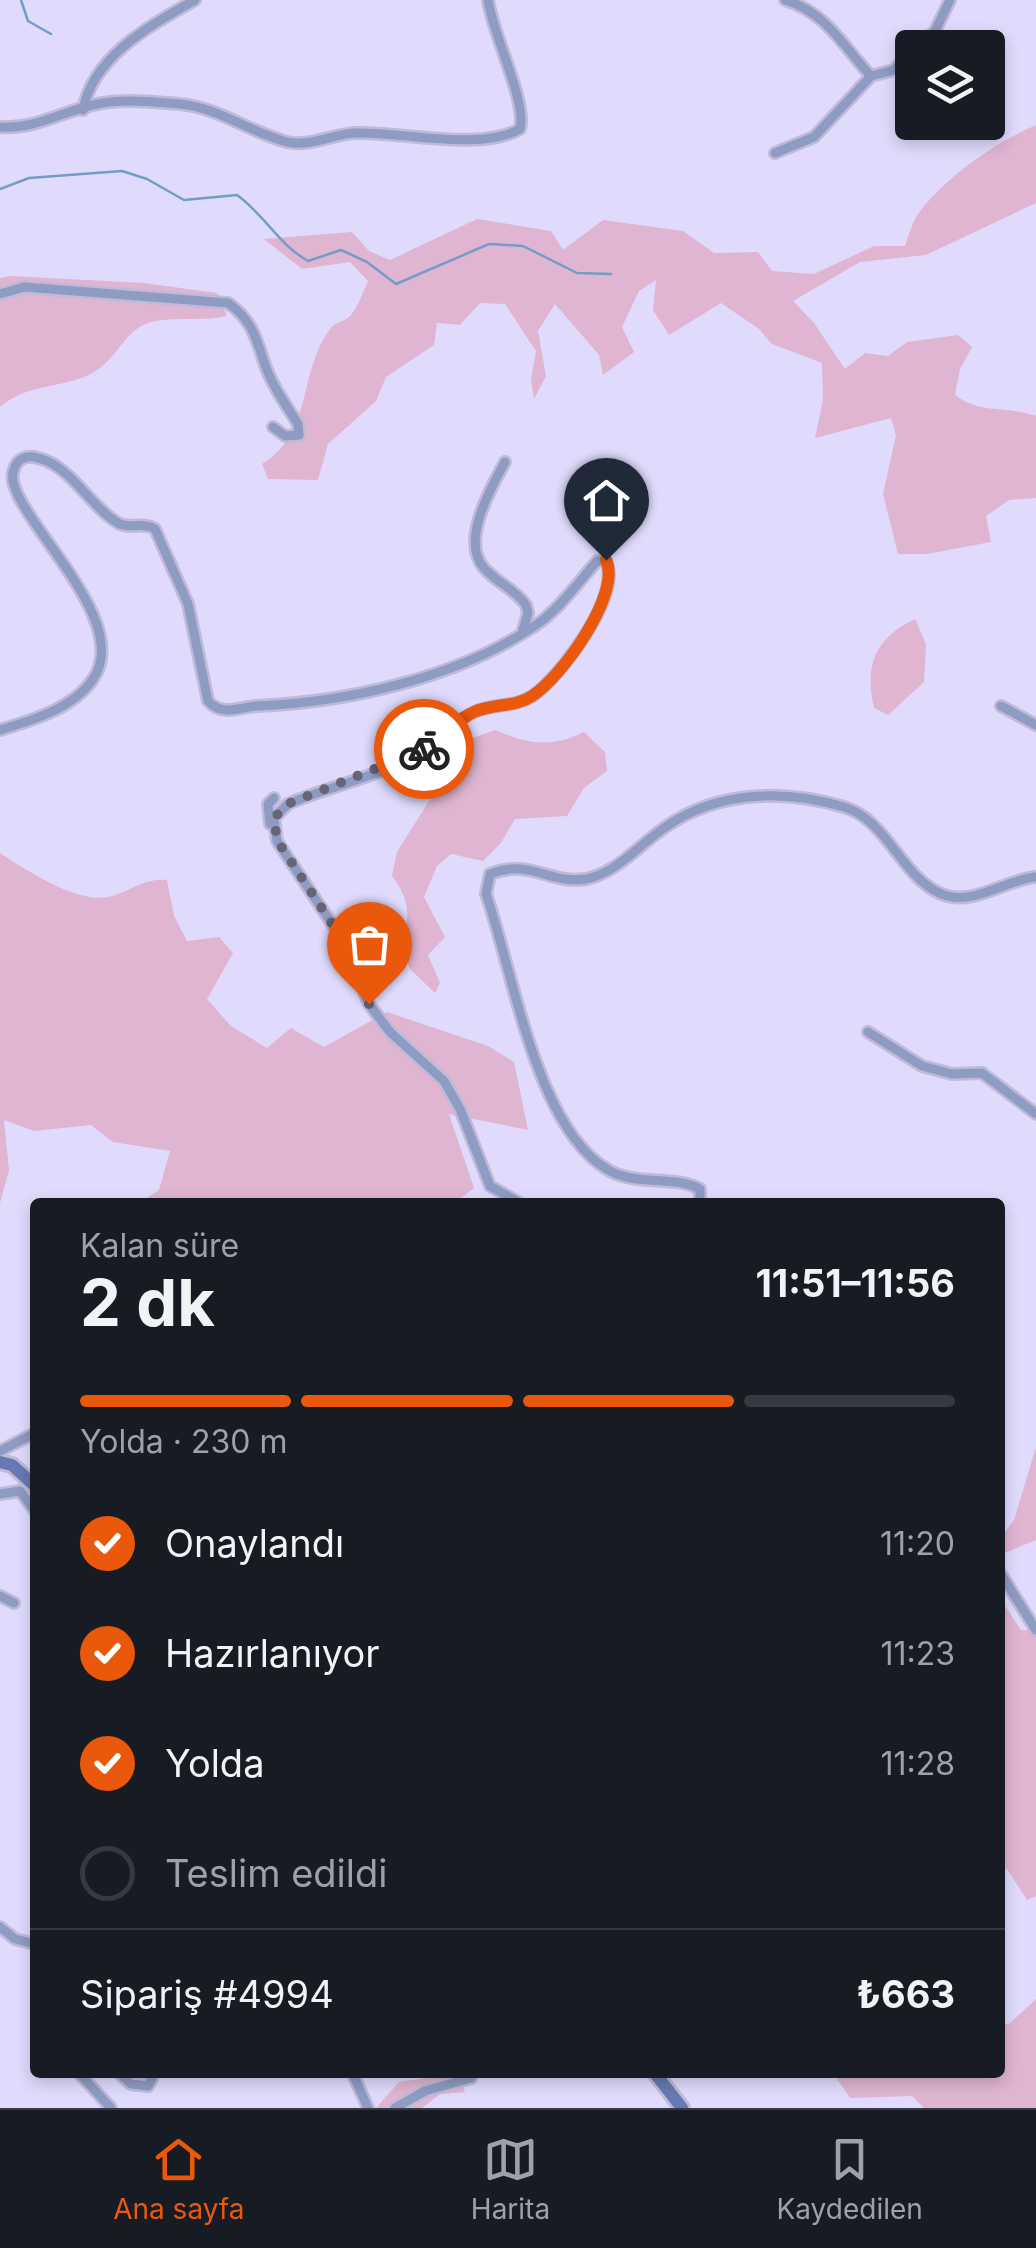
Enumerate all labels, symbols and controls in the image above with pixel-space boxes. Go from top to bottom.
map controls [895,30,1005,140]
button: layers [895,30,1005,140]
pin [564,458,649,561]
icon: home [579,473,634,528]
courier [374,699,474,799]
icon: bike [397,722,452,777]
pin [327,902,412,1005]
icon: bag [342,917,397,972]
text: Kalan süre [80,1226,239,1265]
text: 11:51–11:56 [755,1260,955,1306]
text: 2 dk [80,1263,215,1342]
text: Yolda · 230 m [80,1422,287,1461]
icon: check [80,1516,135,1571]
text: Onaylandı [165,1520,344,1566]
text: 11:20 [880,1524,955,1563]
icon: check [80,1626,135,1681]
text: Hazırlanıyor [165,1630,380,1676]
text: 11:23 [880,1634,955,1673]
icon: check [80,1736,135,1791]
text: Yolda [165,1740,264,1786]
text: 11:28 [880,1744,955,1783]
text: Teslim edildi [165,1850,387,1896]
text: Sipariş #4994 [80,1971,334,2017]
text: ₺663 [857,1971,955,2017]
tab: Ana sayfa [113,2132,245,2226]
tab: Harita [471,2132,550,2226]
tab: Kaydedilen [776,2132,923,2226]

